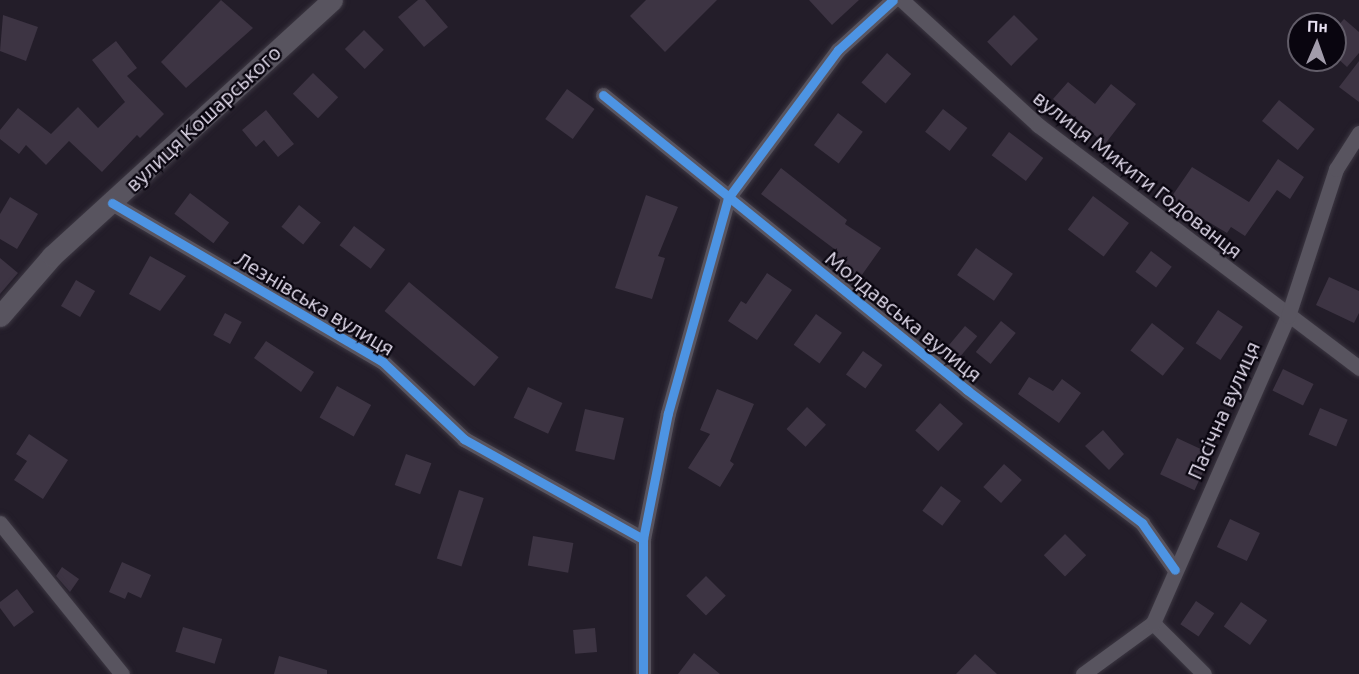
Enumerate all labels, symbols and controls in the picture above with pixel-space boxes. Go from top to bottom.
north arrow [1287,12,1347,72]
text: Пн [1307,17,1328,35]
street label: вулиця Кошарського [120,39,286,197]
street label: вулиця Микити Годованця [1028,85,1248,263]
street label: Лезнівська вулиця [231,245,399,361]
street label: Молдавська вулиця [821,245,987,387]
street label: Пасічна вулиця [1181,337,1265,483]

